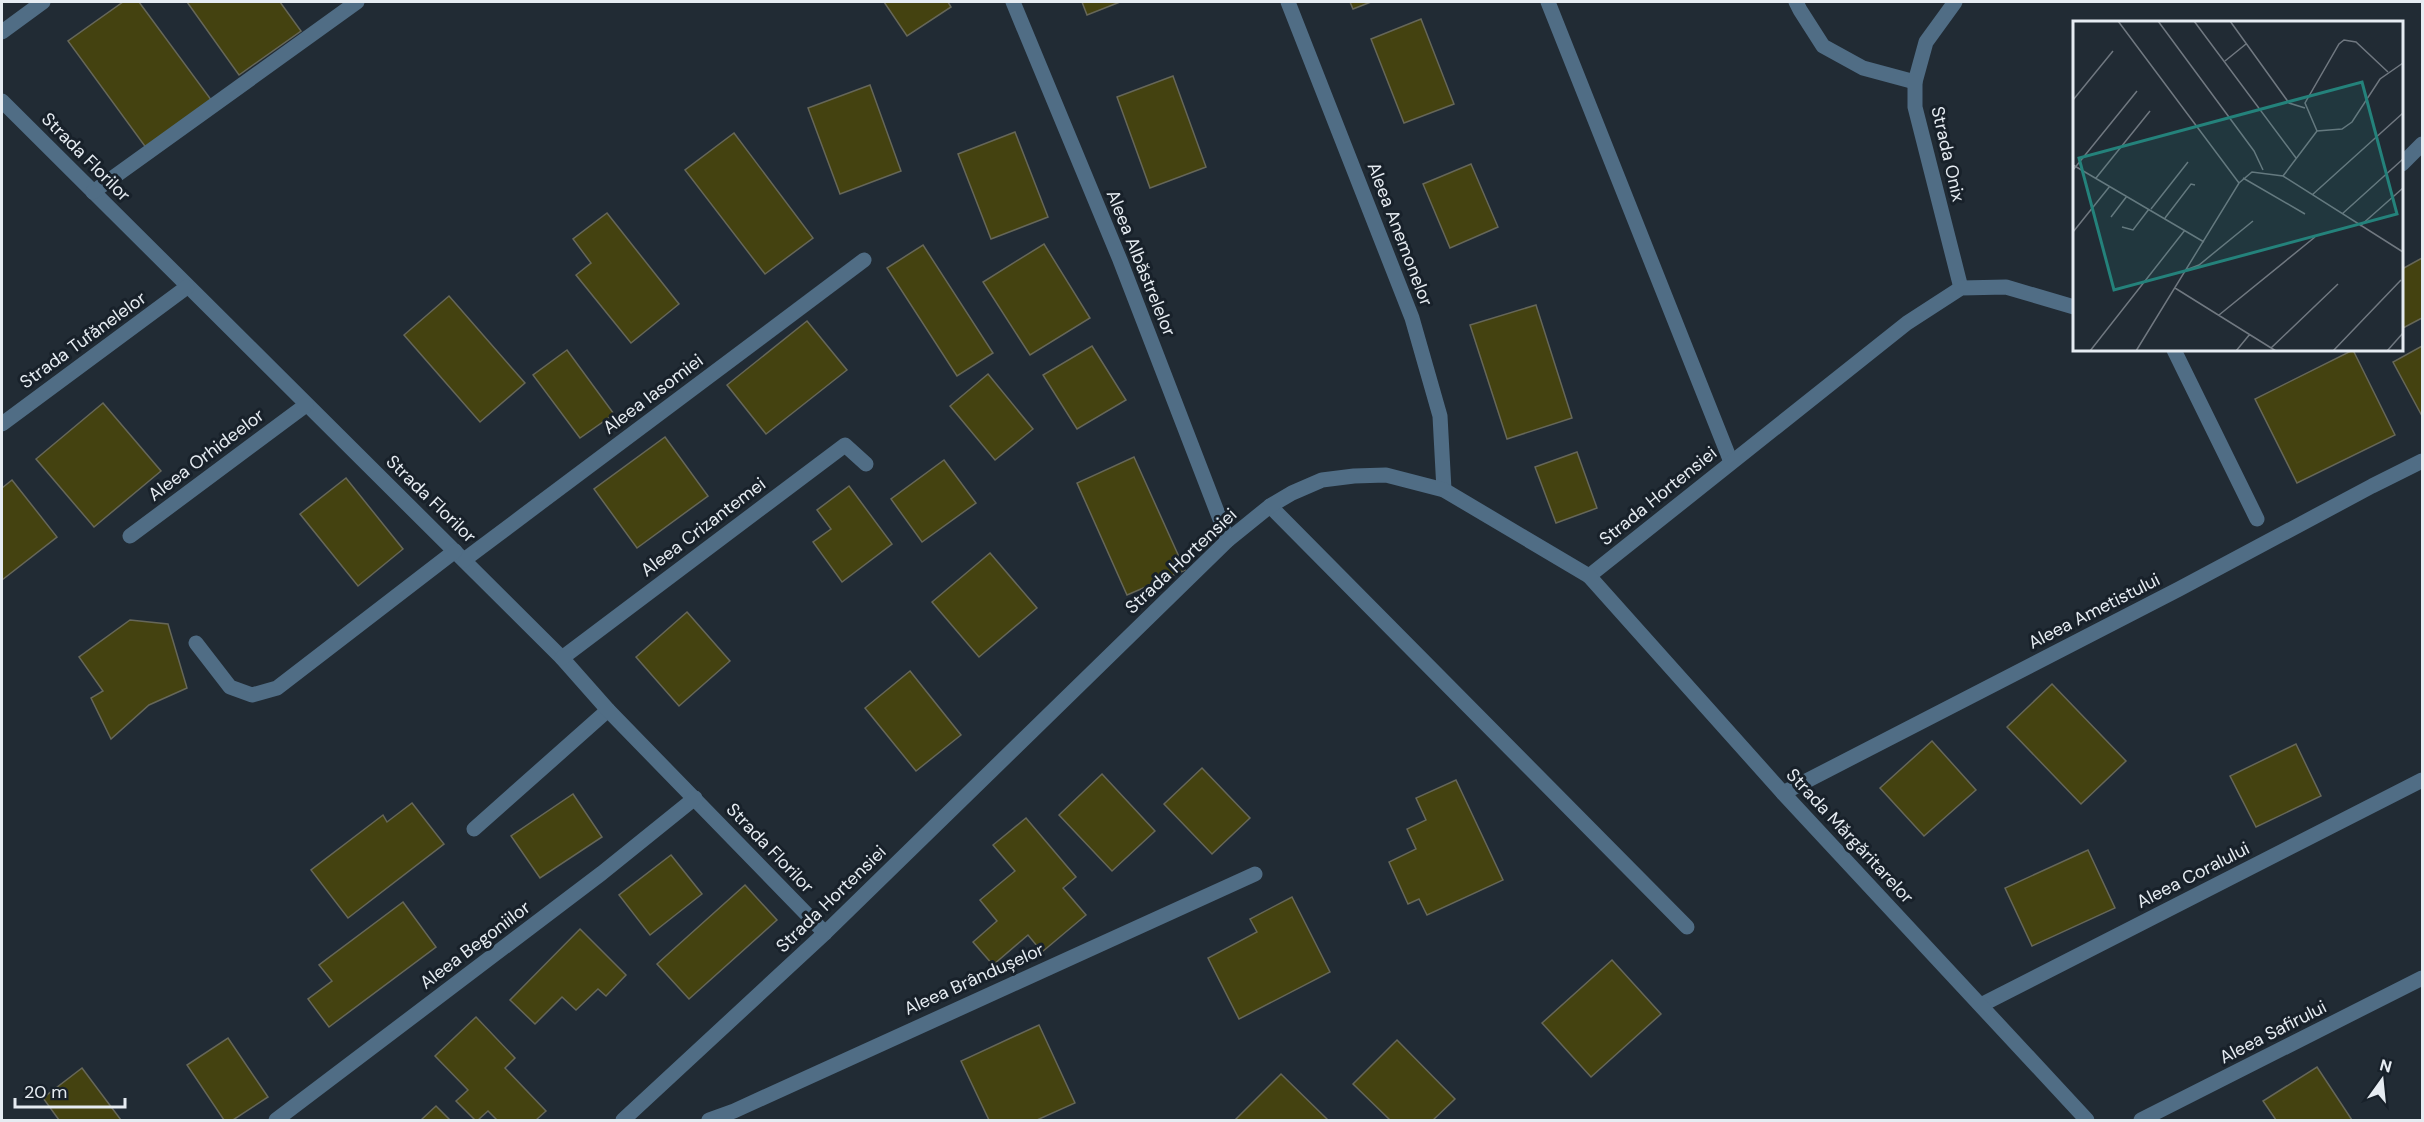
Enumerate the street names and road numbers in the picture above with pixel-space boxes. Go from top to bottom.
street label: Strada Onix [1925,104,1971,204]
street label: Strada Florilor [36,107,136,207]
street label: Aleea Anemonelor [1362,159,1439,310]
street label: Aleea Albăstrelelor [1101,186,1181,340]
street label: Strada Tufănelelor [15,286,151,394]
street label: Aleea Iasomiei [598,348,708,440]
street label: Aleea Orhideelor [143,403,269,507]
street label: Strada Hortensiei [1594,441,1722,551]
street label: Strada Florilor [381,450,481,548]
street label: Aleea Crizantemei [636,472,770,582]
street label: Strada Hortensiei [1120,503,1242,619]
street label: Aleea Ametistului [2024,567,2164,655]
street label: Strada Mărgăritarelor [1781,763,1919,909]
street label: Strada Florilor [721,798,819,898]
street label: Aleea Coralului [2132,836,2254,914]
street label: Strada Hortensiei [771,840,891,958]
street label: Aleea Begoniilor [415,895,535,995]
street label: Aleea Brândușelor [900,937,1048,1021]
street label: Aleea Safirului [2215,995,2331,1069]

